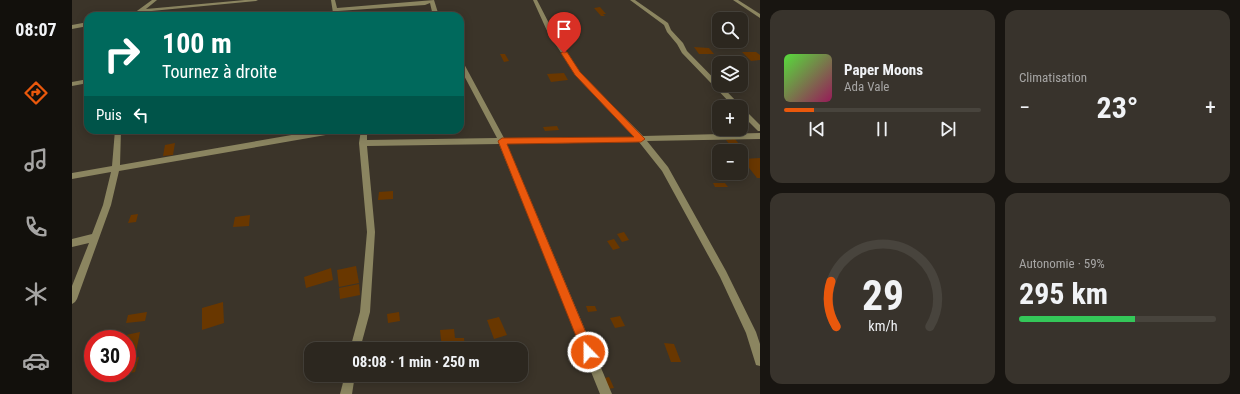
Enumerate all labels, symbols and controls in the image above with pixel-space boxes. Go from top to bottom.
pin [547,12,581,53]
map controls [712,12,748,180]
button: search [712,12,748,48]
icon: arrive [553,18,575,40]
text: 08:07 [15,19,57,40]
text: 100 m [162,27,232,60]
icon: right [96,28,148,80]
button: layers [712,56,748,92]
text: Tournez à droite [162,61,277,82]
text: Paper Moons [844,61,923,79]
text: Climatisation [1019,70,1087,85]
icon: directions [22,79,50,107]
text: Ada Vale [844,79,889,94]
text: 23° [1097,90,1139,125]
text: − [1019,95,1030,120]
text: + [1205,95,1216,120]
button: + [712,100,748,136]
icon: left [130,104,152,126]
text: Puis [96,106,122,124]
icon: previous [806,118,828,140]
icon: pause [871,118,893,140]
icon: next [937,118,959,140]
button: − [712,144,748,180]
icon: music [22,146,50,174]
icon: phone [22,213,50,241]
text: Autonomie · 59% [1019,256,1105,271]
text: 29 [861,270,904,319]
text: 295 km [1019,276,1108,311]
icon: climate [22,280,50,308]
text: km/h [868,317,897,333]
speed limit sign: 30 [84,330,136,382]
position arrow [567,331,609,373]
icon: car [22,347,50,375]
text: 08:08 · 1 min · 250 m [352,353,480,371]

